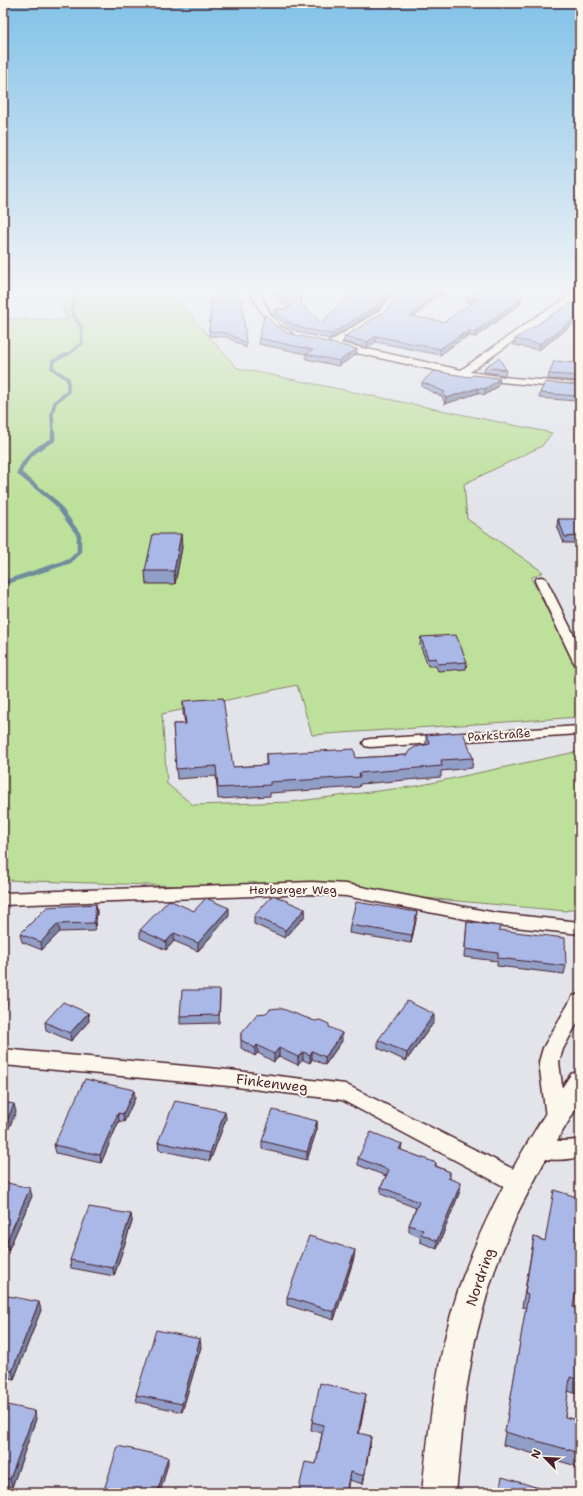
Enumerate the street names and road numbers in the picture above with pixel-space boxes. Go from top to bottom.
street label: Parkstraße [467,725,531,745]
street label: Herberger Weg [249,882,337,898]
street label: Finkenweg [235,1070,309,1096]
street label: Nordring [462,1245,498,1309]

